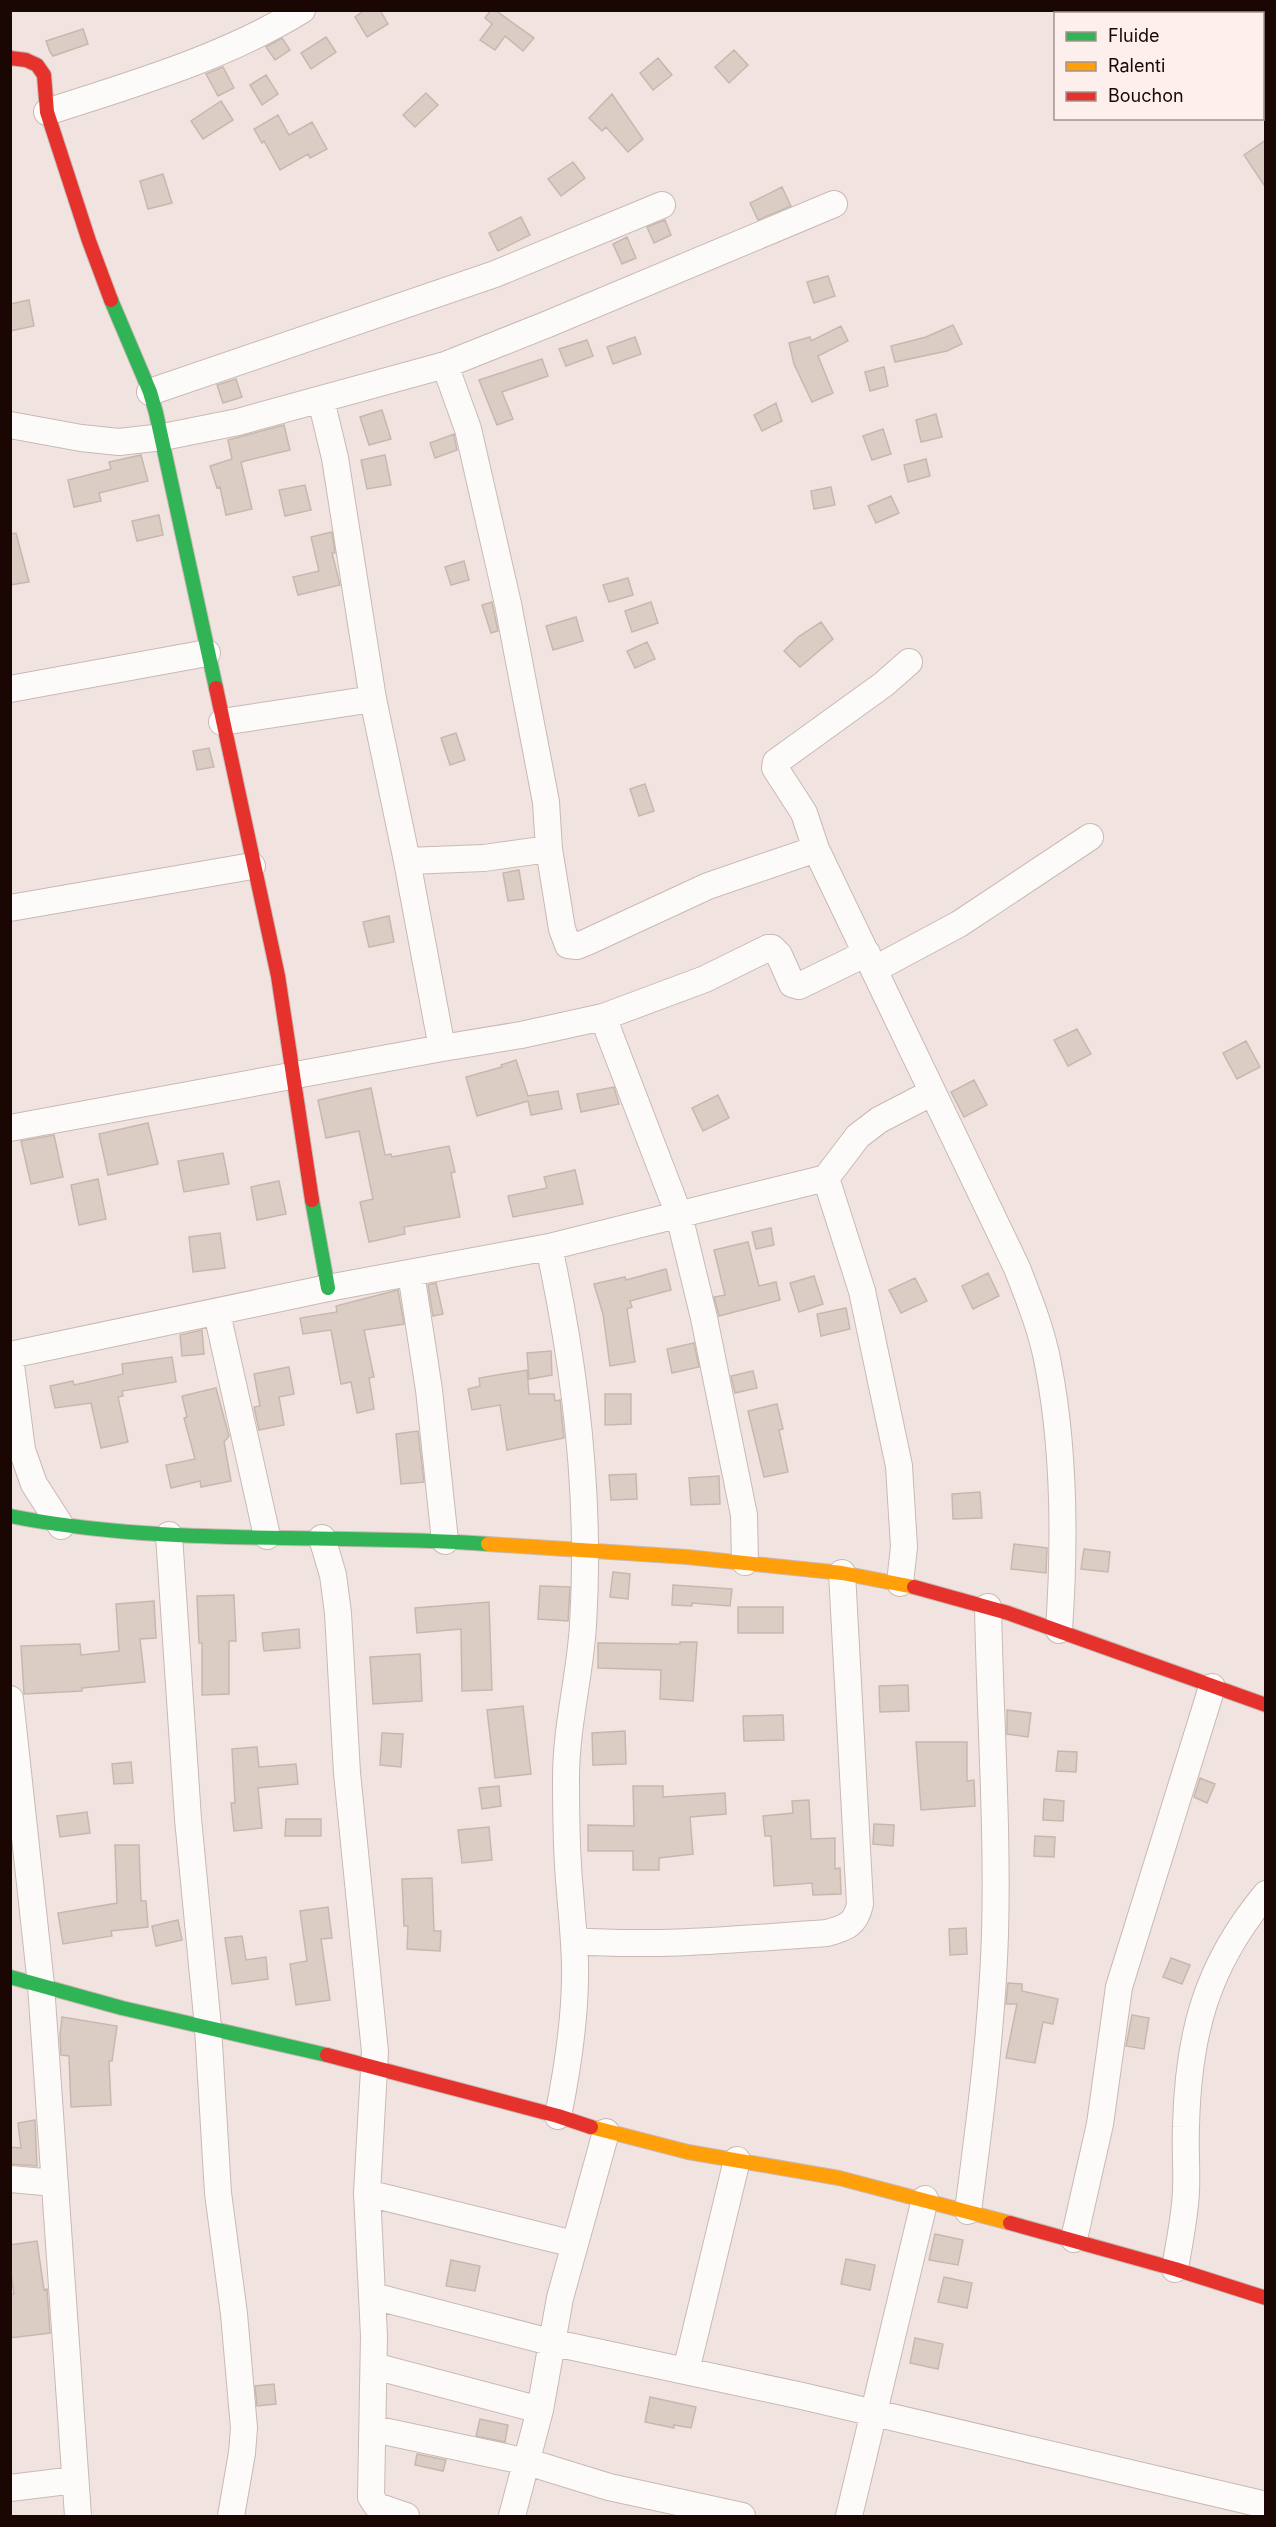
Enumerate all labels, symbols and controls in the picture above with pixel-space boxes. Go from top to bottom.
legend [1054,12,1264,120]
text: Fluide [1108,25,1160,46]
text: Ralenti [1108,55,1165,76]
text: Bouchon [1108,85,1184,106]

